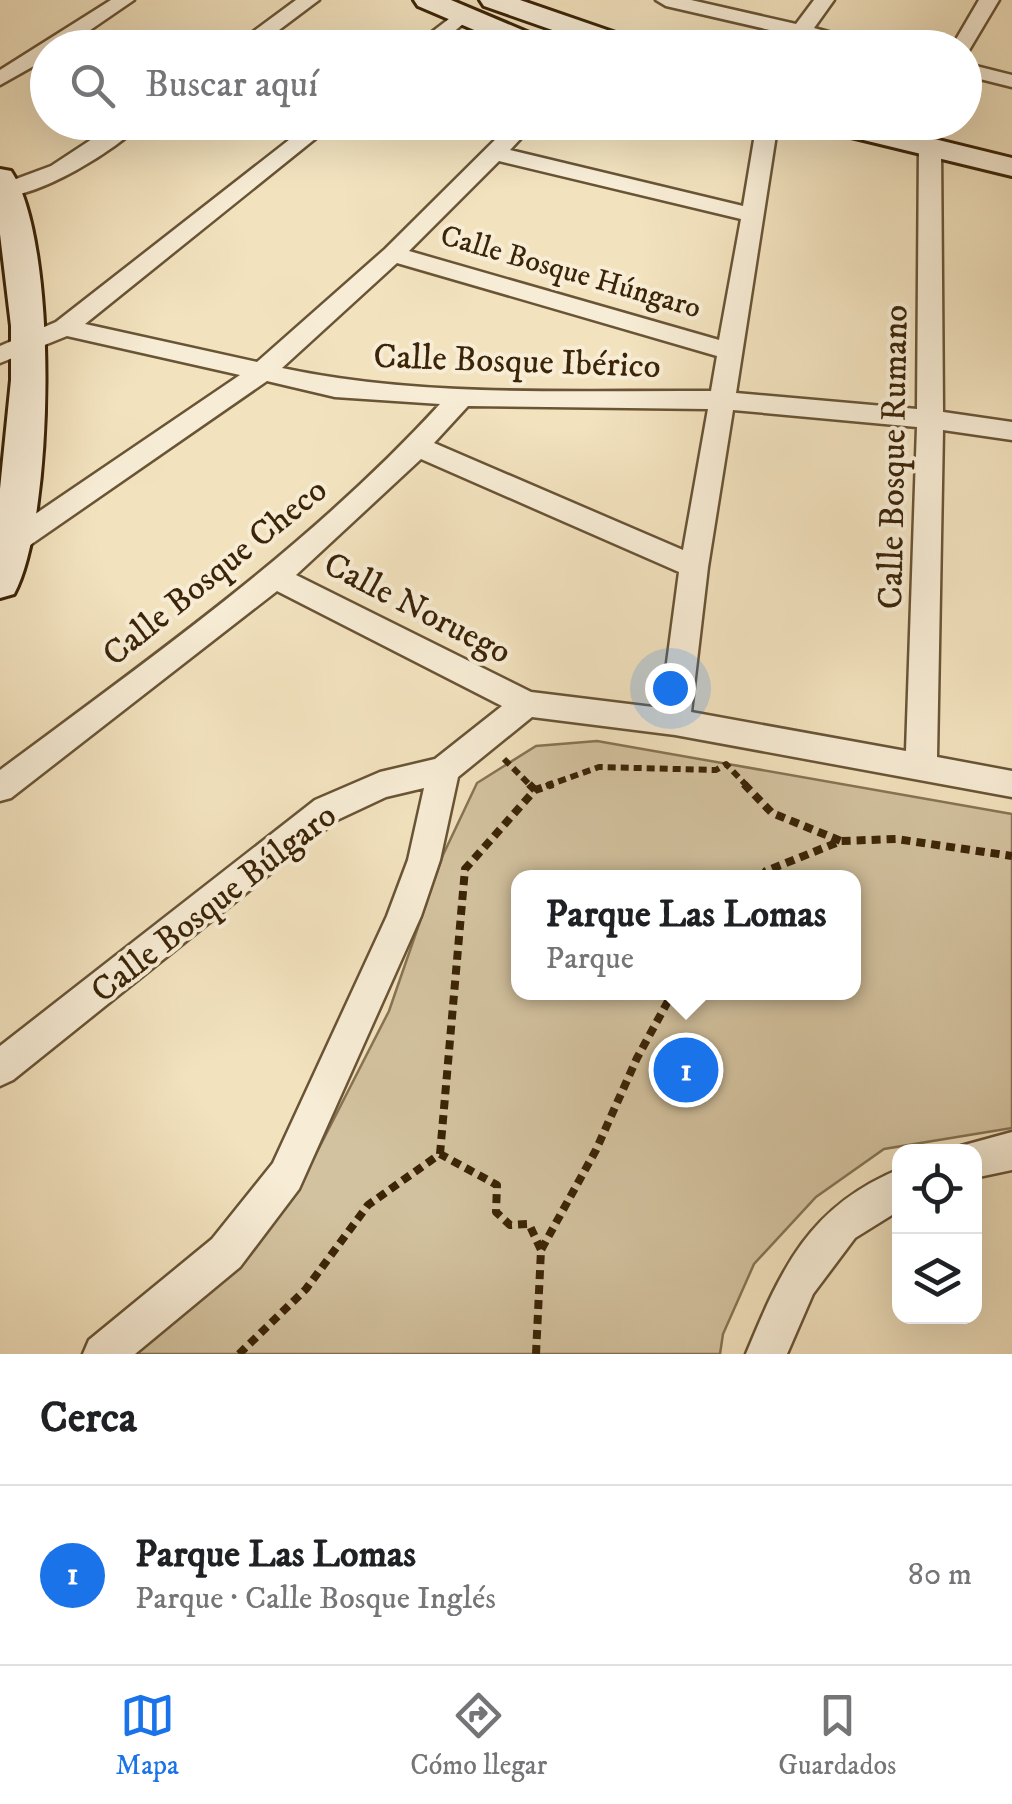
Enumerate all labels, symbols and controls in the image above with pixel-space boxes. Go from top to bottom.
search box [30,30,982,140]
icon: search [65,58,120,113]
text: Buscar aquí [145,61,318,109]
street label: Calle Bosque Húngaro [436,218,705,327]
street label: Calle Bosque Rumano [869,304,919,610]
street label: Calle Bosque Ibérico [372,335,661,389]
street label: Calle Bosque Checo [94,469,336,677]
street label: Calle Noruego [316,543,518,675]
your location [645,663,696,714]
street label: Calle Bosque Búlgaro [83,794,346,1013]
popup [511,870,861,1000]
text: Parque Las Lomas [546,891,826,939]
text: Parque [546,939,634,979]
pin: 1 [654,1032,718,1108]
map controls [892,1144,982,1324]
button: locate [892,1144,982,1234]
button: layers [892,1234,982,1324]
text: Cerca [40,1393,137,1445]
text: Parque Las Lomas [135,1531,416,1579]
text: 1 [67,1555,78,1595]
text: 80 m [908,1555,972,1595]
text: Parque · Calle Bosque Inglés [135,1579,496,1619]
tab: Mapa [116,1688,179,1783]
tab: Cómo llegar [410,1688,547,1783]
tab: Guardados [778,1688,896,1783]

